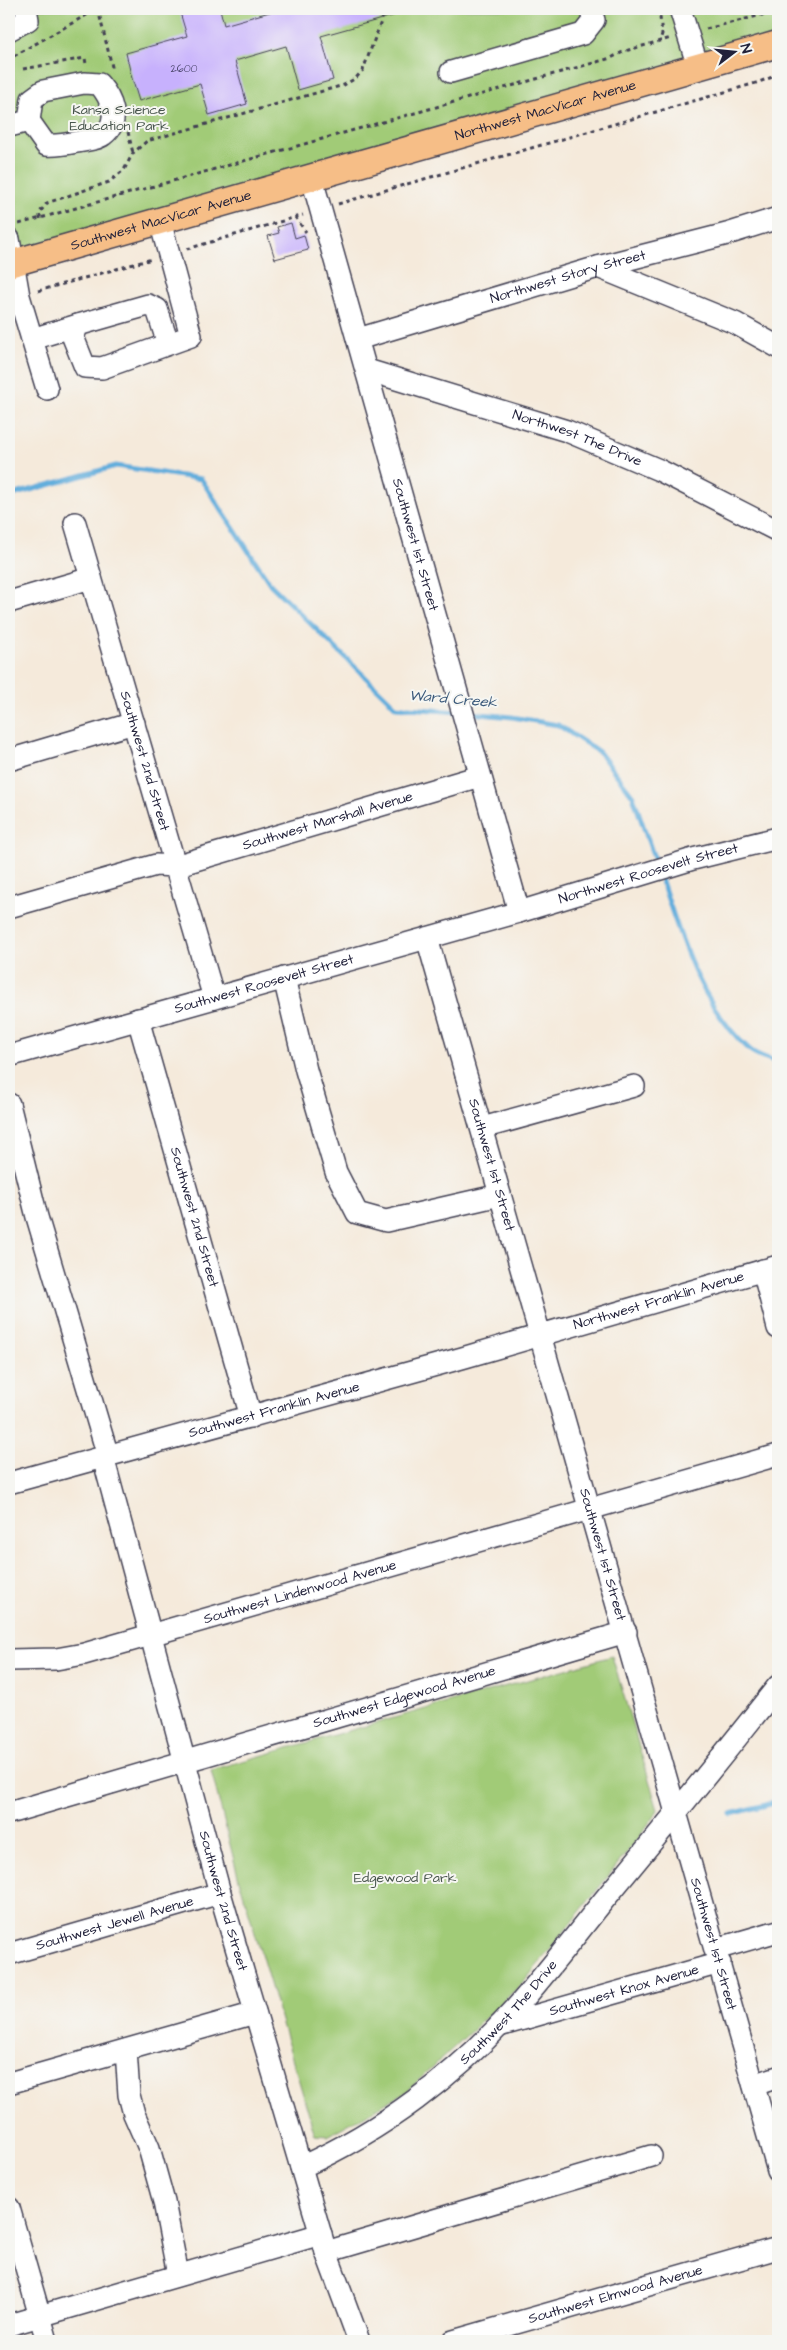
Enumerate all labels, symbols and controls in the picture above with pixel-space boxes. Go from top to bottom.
north arrow [710,28,760,78]
text: N [735,42,756,56]
house number: 2600 [170,61,198,76]
street label: Northwest MacVicar Avenue [453,75,639,146]
park label: Kansa Science Education Park [69,100,169,136]
street label: Southwest MacVicar Avenue [68,185,254,256]
street label: Northwest Story Street [488,245,648,309]
street label: Northwest The Drive [510,405,645,472]
street label: Southwest 1st Street [387,476,444,614]
water label: Ward Creek [408,685,499,713]
street label: Southwest 2nd Street [115,689,175,834]
street label: Southwest Marshall Avenue [240,786,416,856]
street label: Northwest Roosevelt Street [556,838,741,909]
street label: Southwest Roosevelt Street [172,949,356,1019]
street label: Southwest 1st Street [463,1096,520,1234]
street label: Southwest 2nd Street [165,1145,224,1290]
street label: Northwest Franklin Avenue [571,1266,747,1335]
street label: Southwest Franklin Avenue [186,1377,362,1443]
street label: Southwest 1st Street [574,1486,631,1624]
street label: Southwest Lindenwood Avenue [201,1555,399,1629]
street label: Southwest Edgewood Avenue [311,1661,498,1733]
street label: Southwest 2nd Street [194,1829,253,1974]
park label: Edgewood Park [354,1868,457,1888]
street label: Southwest 1st Street [685,1875,742,2013]
street label: Southwest Jewell Avenue [33,1891,196,1956]
street label: Southwest The Drive [455,1955,562,2070]
street label: Southwest Knox Avenue [547,1959,702,2021]
street label: Southwest Elmwood Avenue [526,2260,705,2329]

